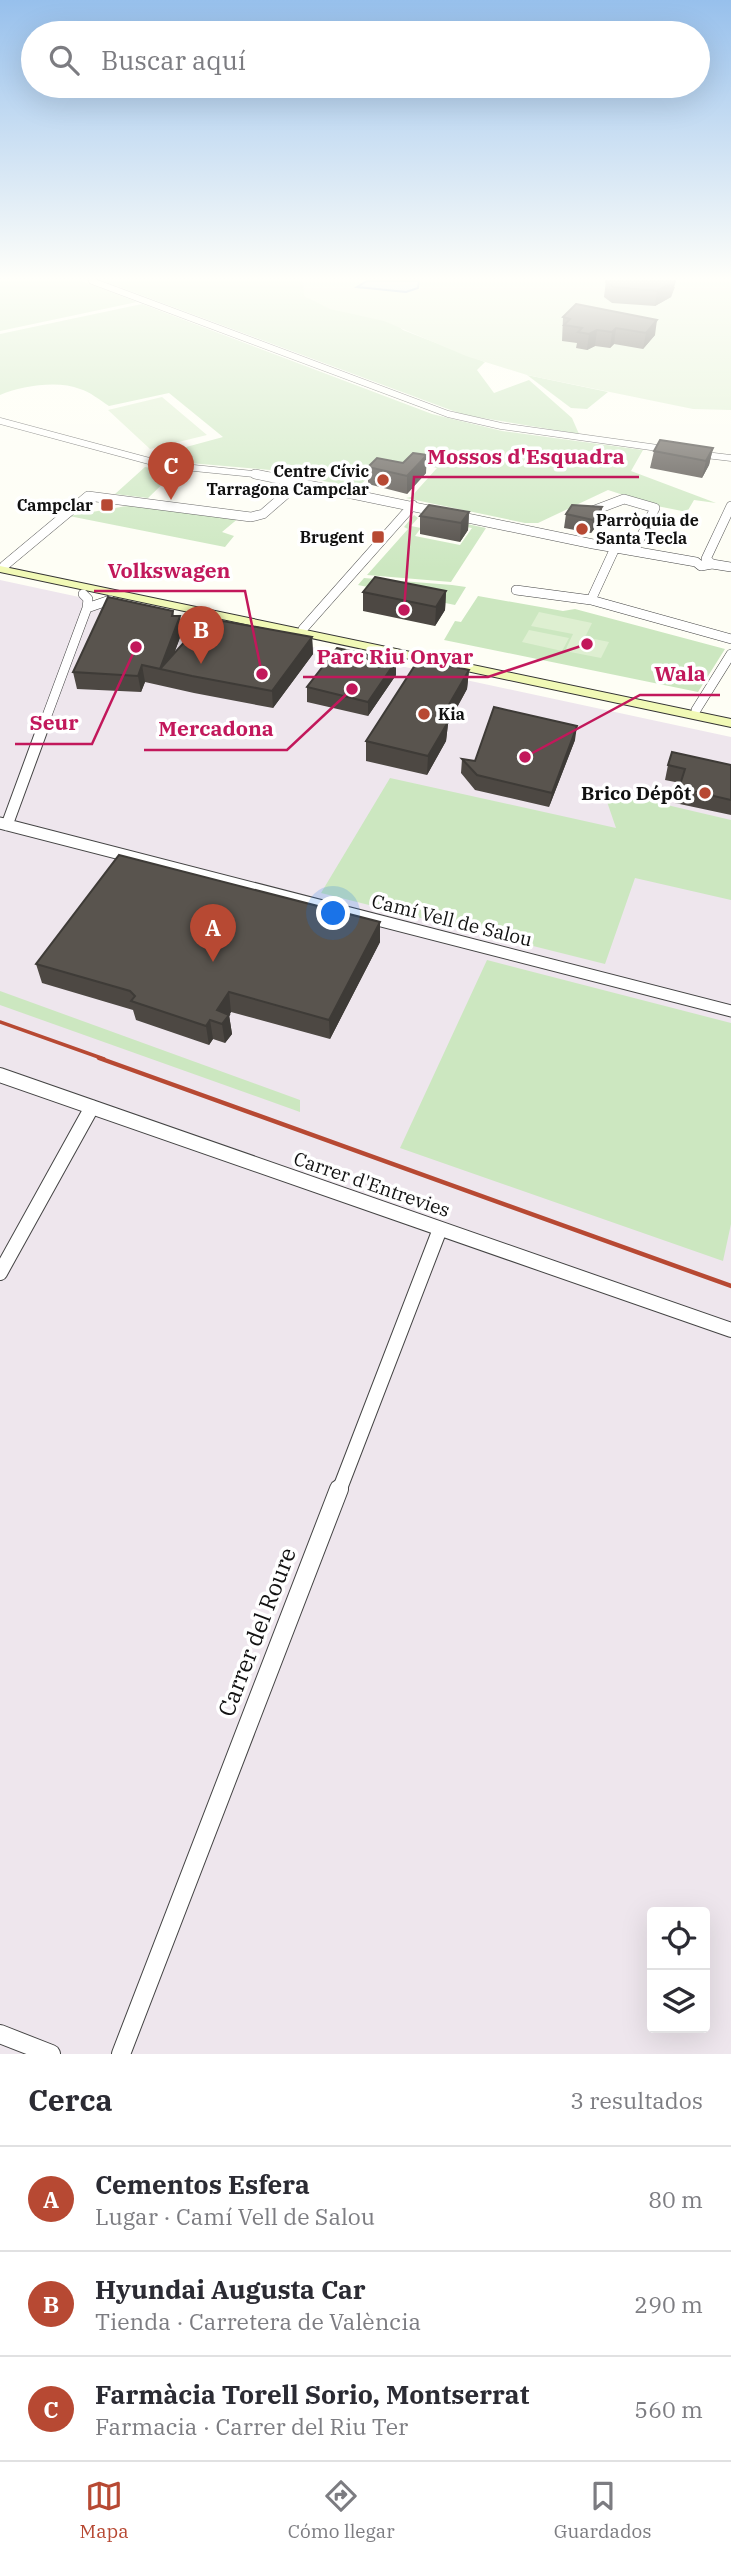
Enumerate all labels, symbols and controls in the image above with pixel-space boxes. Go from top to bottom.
search box [21,21,710,98]
icon: search [45,41,83,79]
text: Buscar aquí [101,43,246,77]
callout: Mossos d'Esquadra [414,435,639,477]
pin: C [148,442,194,500]
text: Mossos d'Esquadra [427,442,625,470]
place label: Centre Cívic Tarragona Campclar [206,461,369,499]
marker: Centre Cívic Tarragona Campclar [375,472,391,488]
place label: Campclar [17,495,93,515]
marker: Campclar [99,497,115,513]
place label: Parròquia de Santa Tecla [596,510,699,548]
marker: Parròquia de Santa Tecla [574,521,590,537]
place label: Brugent [300,527,364,547]
marker: Brugent [370,529,386,545]
callout: Volkswagen [94,549,245,591]
text: Volkswagen [108,556,231,584]
pin: B [178,606,224,664]
callout: Parc Riu Onyar [303,635,488,677]
text: Parc Riu Onyar [317,642,474,670]
callout: Wala [640,653,720,695]
text: Wala [654,659,706,687]
callout: Seur [15,702,92,744]
place label: Kia [438,704,465,724]
marker: Kia [416,706,432,722]
text: Seur [29,708,79,736]
callout: Mercadona [144,708,287,750]
text: Mercadona [158,714,274,742]
place label: Brico Dépôt [581,781,691,805]
marker: Brico Dépôt [697,785,713,801]
street label: Camí Vell de Salou [369,888,535,952]
your location [316,896,350,930]
pin: A [190,904,236,962]
street label: Carrer d'Entrevies [291,1146,453,1222]
street label: Carrer del Roure [210,1543,302,1721]
map controls [647,1907,710,2033]
button: locate [647,1907,710,1970]
button: layers [647,1970,710,2033]
text: Cerca [28,2080,113,2119]
text: 3 resultados [570,2085,703,2115]
text: Cementos Esfera [95,2167,310,2201]
text: A [43,2184,59,2214]
text: 80 m [648,2184,703,2214]
text: Lugar · Camí Vell de Salou [95,2201,375,2231]
text: Hyundai Augusta Car [95,2272,366,2306]
text: B [43,2289,59,2319]
text: 290 m [634,2289,703,2319]
text: Tienda · Carretera de València [95,2306,421,2336]
text: Farmàcia Torell Sorio, Montserrat [95,2377,529,2411]
text: C [43,2394,59,2424]
text: 560 m [634,2394,703,2424]
text: Farmacia · Carrer del Riu Ter [95,2411,408,2441]
tab: Mapa [80,2477,129,2543]
tab: Cómo llegar [288,2477,395,2543]
tab: Guardados [554,2477,651,2543]

